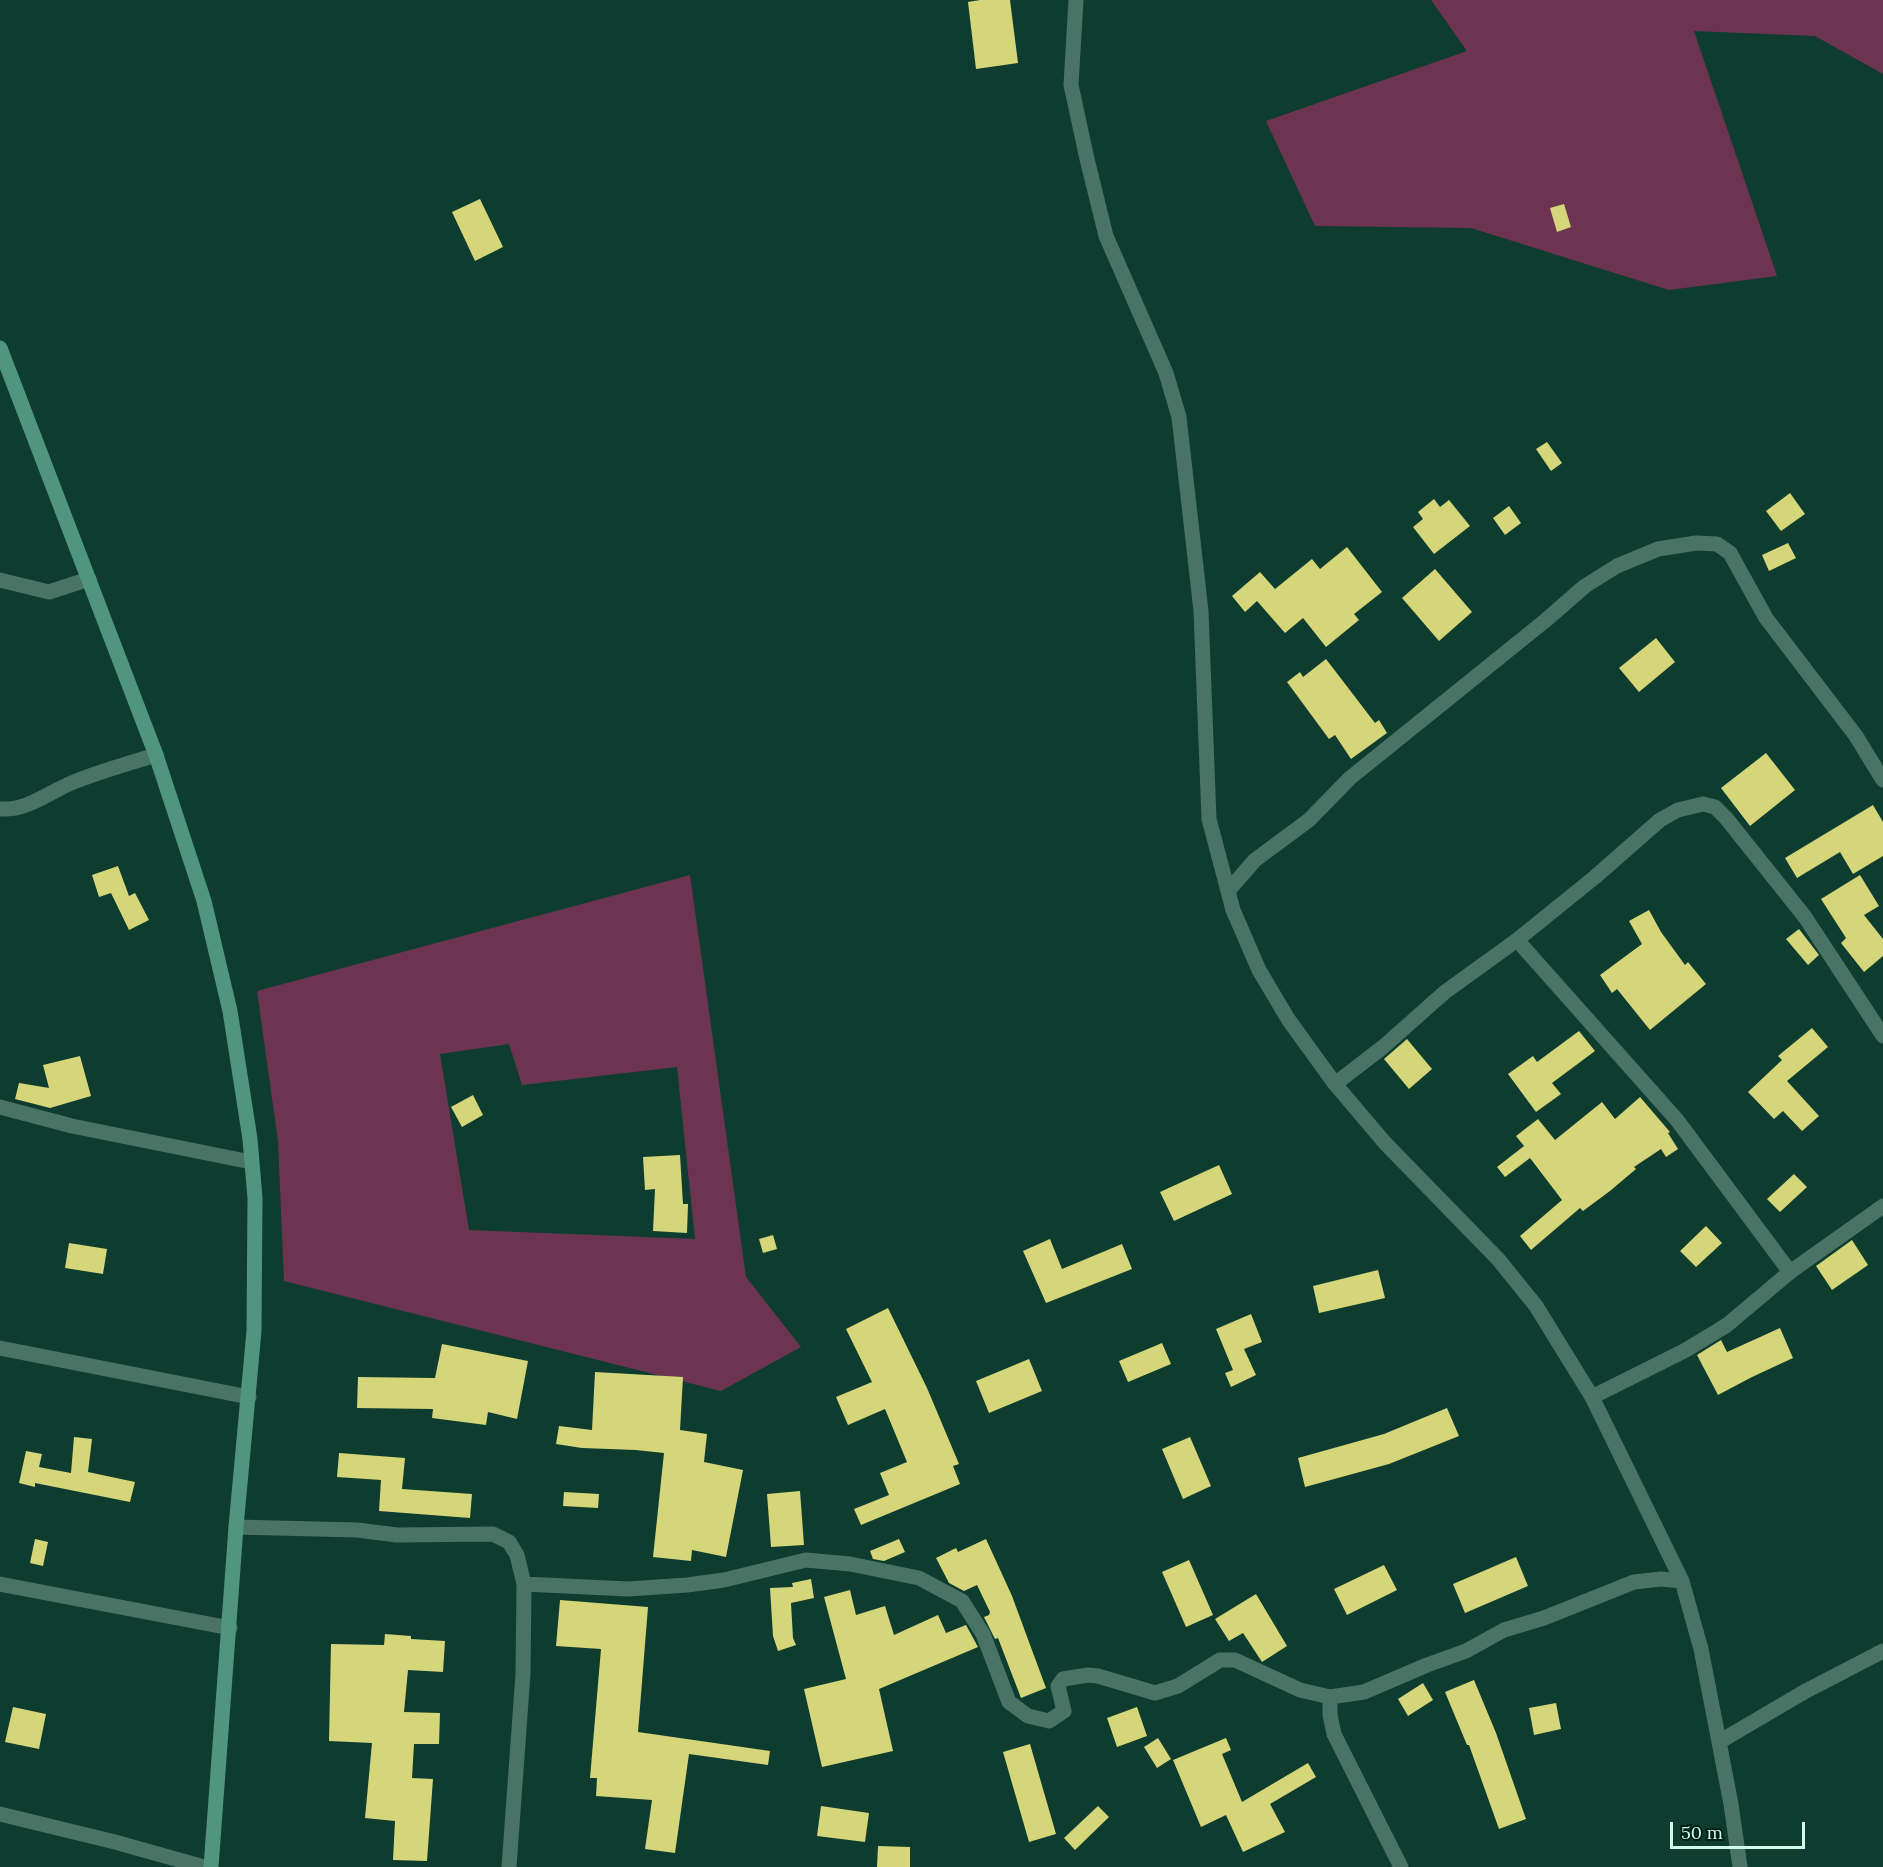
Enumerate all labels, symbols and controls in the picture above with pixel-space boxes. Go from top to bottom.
scale bar [1673,1810,1808,1848]
text: 50 m [1681,1821,1723,1844]

